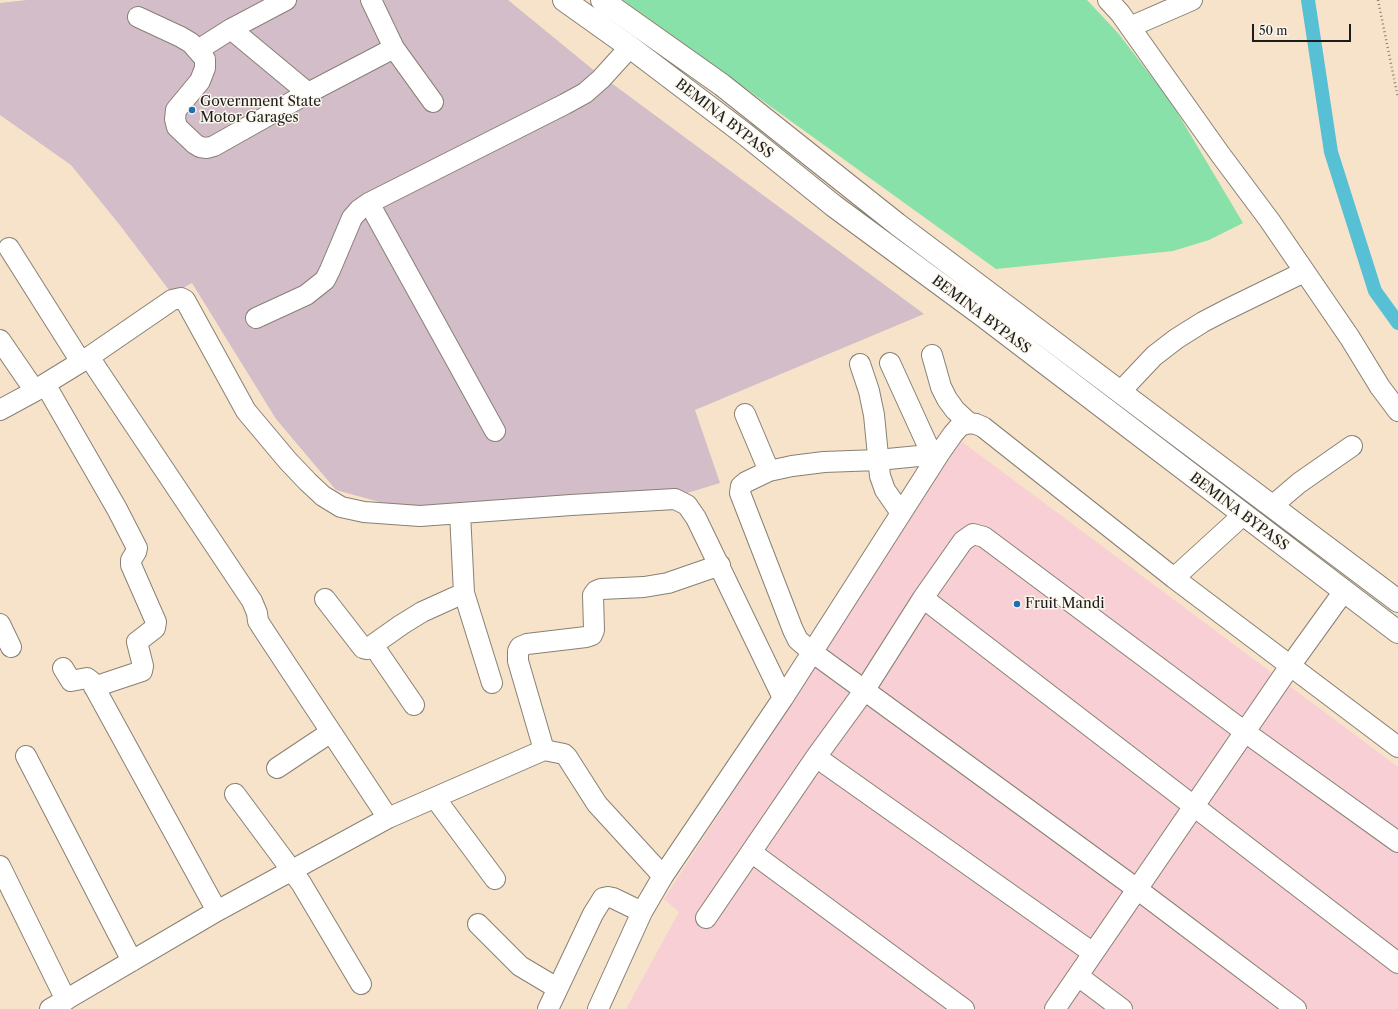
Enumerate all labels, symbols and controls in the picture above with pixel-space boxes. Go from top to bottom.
scale bar [1254,16,1353,42]
text: 50 m [1259,23,1288,38]
street label: BEMINA BYPASS [672,76,776,162]
place label: Government State Motor Garages [200,94,321,126]
marker: Government State Motor Garages [187,105,197,115]
street label: BEMINA BYPASS [928,272,1034,358]
street label: BEMINA BYPASS [1186,469,1292,555]
place label: Fruit Mandi [1025,596,1104,612]
marker: Fruit Mandi [1012,599,1022,609]

